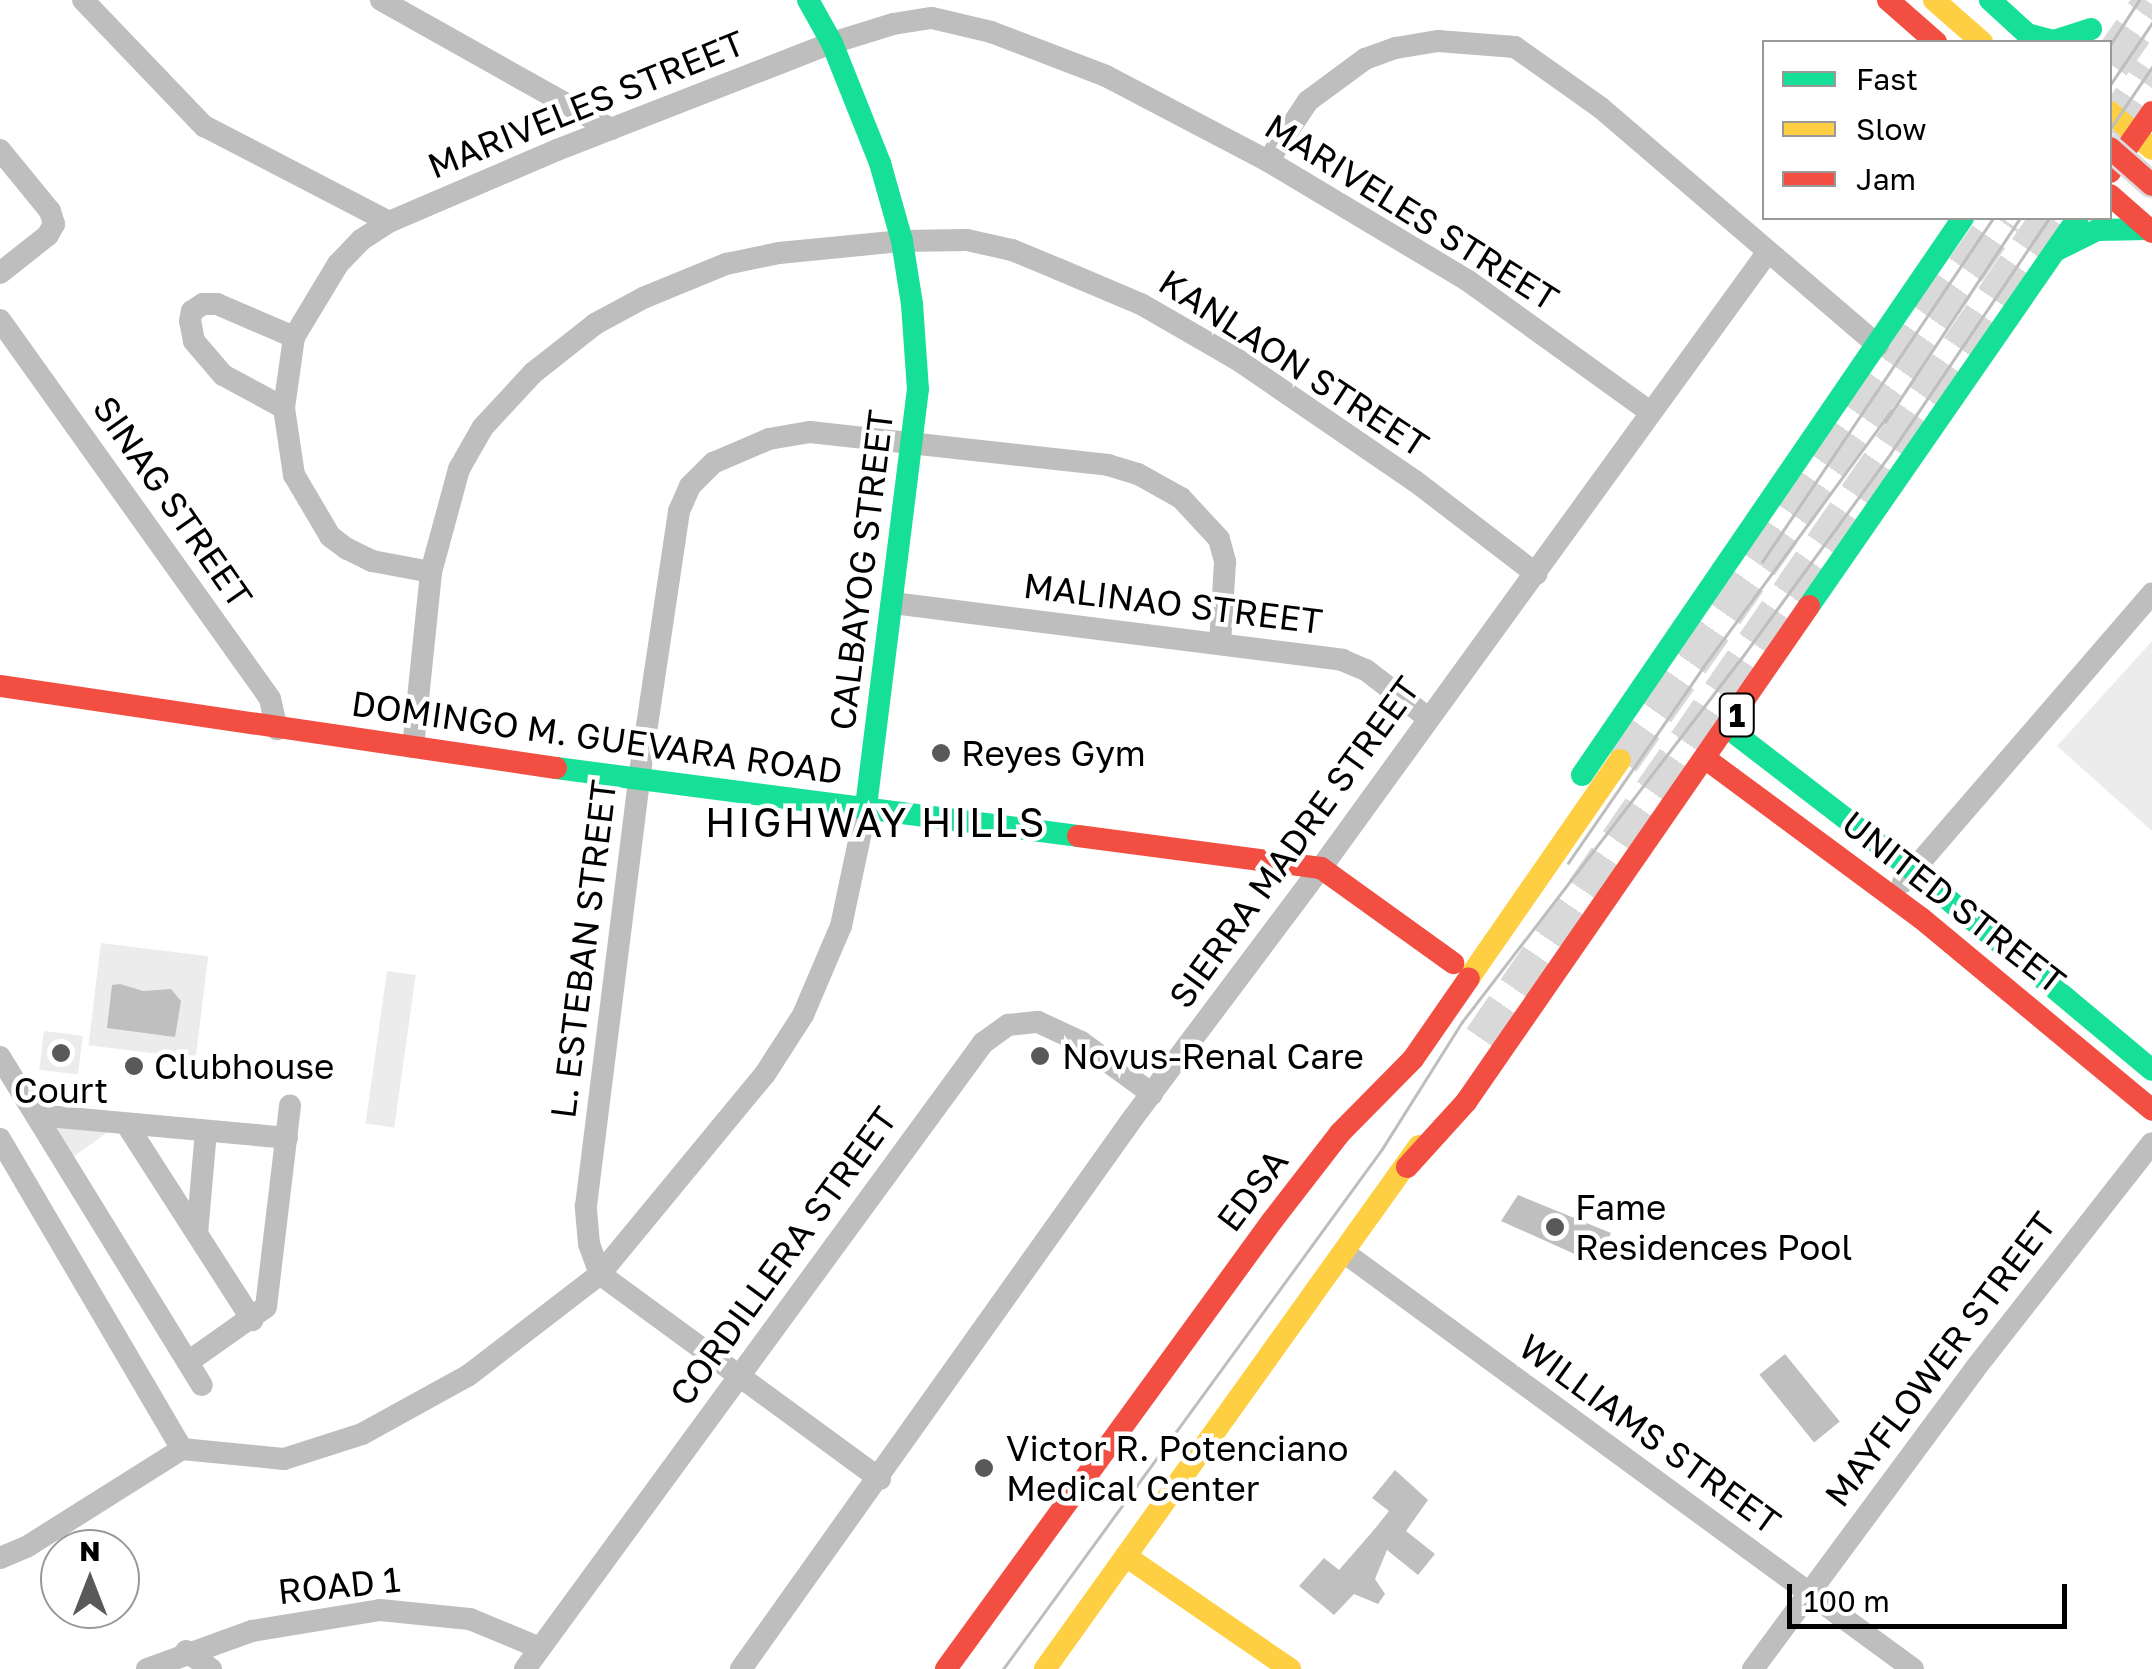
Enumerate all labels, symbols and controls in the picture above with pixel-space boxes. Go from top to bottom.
street label: MARIVELES STREET [421,21,751,187]
legend [1762,40,2112,220]
text: Fast [1856,61,1918,97]
street label: MARIVELES STREET [1258,105,1566,319]
text: Slow [1856,111,1927,147]
text: Jam [1856,161,1916,197]
street label: KANLAON STREET [1152,260,1436,466]
street label: SINAG STREET [85,388,261,616]
street label: CALBAYOG STREET [821,408,901,732]
street label: MALINAO STREET [1021,564,1325,642]
street label: SIERRA MADRE STREET [1160,668,1428,1016]
street label: DOMINGO M. GUEVARA ROAD [349,682,845,792]
road number: 1 [1717,688,1757,742]
place label: Reyes Gym [961,732,1146,774]
marker: Reyes Gym [930,742,952,764]
street label: L. ESTEBAN STREET [541,778,625,1120]
district label: HIGHWAY HILLS [705,798,1047,846]
street label: UNITED STREET [1834,802,2074,1002]
place label: Novus-Renal Care [1062,1035,1364,1077]
marker: Court [50,1042,72,1064]
marker: Novus-Renal Care [1027,1043,1053,1069]
place label: Clubhouse [154,1045,334,1087]
marker: Clubhouse [123,1055,145,1077]
place label: Court [14,1069,108,1111]
street label: CORDILLERA STREET [661,1099,905,1413]
street label: EDSA [1208,1141,1296,1239]
place label: Fame Residences Pool [1575,1186,1852,1268]
street label: MAYFLOWER STREET [1816,1204,2064,1514]
marker: Fame Residences Pool [1544,1216,1566,1238]
street label: WILLIAMS STREET [1511,1325,1789,1543]
place label: Victor R. Potenciano Medical Center [1006,1427,1349,1509]
marker: Victor R. Potenciano Medical Center [971,1455,997,1481]
north arrow [40,1529,140,1629]
text: N [79,1534,101,1567]
street label: ROAD 1 [276,1558,402,1612]
scale bar [1792,1564,2072,1626]
text: 100 m [1804,1583,1890,1619]

